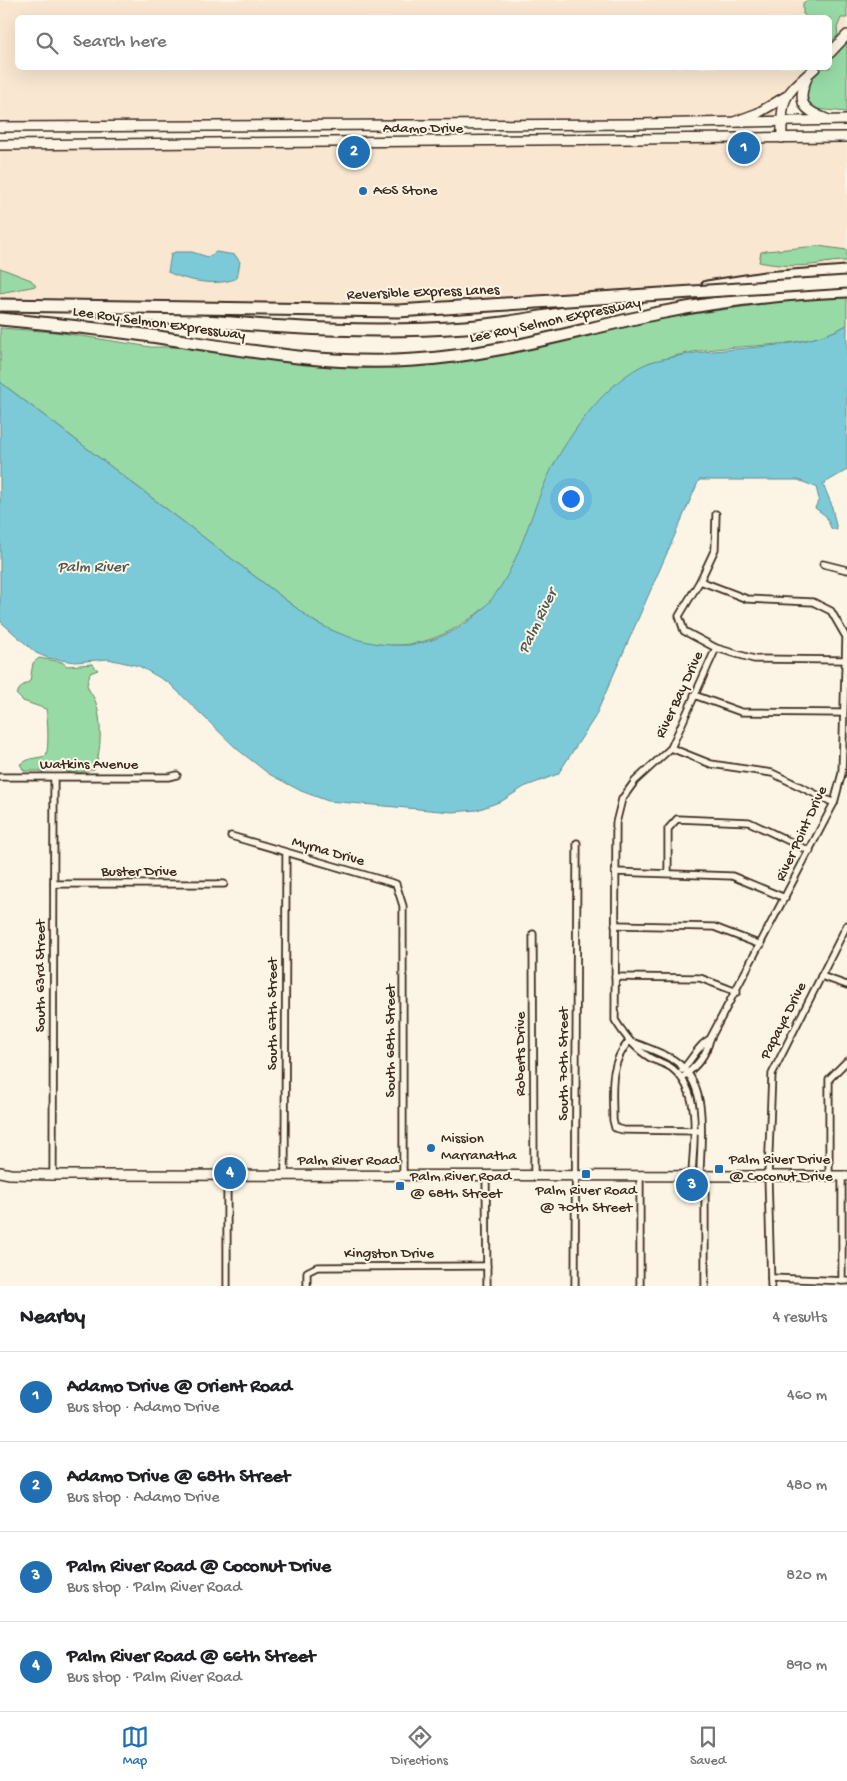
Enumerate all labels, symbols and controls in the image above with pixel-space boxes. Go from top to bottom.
search box [15,15,832,70]
icon: search [33,29,61,57]
text: Search here [73,31,167,54]
street label: Adamo Drive [383,120,464,138]
pin: 1 [728,129,760,167]
pin: 2 [338,133,370,171]
place label: AGS Stone [373,182,438,200]
marker: AGS Stone [357,185,369,197]
street label: Reversible Express Lanes [346,281,500,305]
street label: Lee Roy Selmon Expressway [468,294,643,348]
street label: Lee Roy Selmon Expressway [71,303,247,345]
your location [558,486,584,512]
water label: Palm River [57,559,130,578]
water label: Palm River [515,584,564,657]
street label: River Bay Drive [652,648,708,741]
street label: Watkins Avenue [40,756,138,774]
street label: River Point Drive [772,783,832,885]
street label: Myrna Drive [290,833,367,871]
street label: Buster Drive [100,863,177,881]
street label: South 63rd Street [32,918,50,1032]
street label: South 67th Street [264,956,282,1070]
street label: Papaya Drive [756,979,811,1064]
street label: South 68th Street [382,983,400,1098]
street label: South 70th Street [555,1005,573,1121]
street label: Roberts Drive [512,1011,530,1096]
place label: Mission Marranatha [441,1130,517,1165]
marker: Mission Marranatha [425,1142,437,1154]
place label: Palm River Drive @ Coconut Drive [728,1151,833,1186]
street label: Palm River Road [296,1152,400,1170]
pin: 4 [214,1154,246,1192]
marker: Palm River Drive @ Coconut Drive [713,1163,725,1175]
pin: 3 [676,1166,708,1204]
place label: Palm River Road @ 68th Street [409,1168,512,1203]
marker: Palm River Road @ 70th Street [580,1168,592,1180]
marker: Palm River Road @ 68th Street [394,1180,406,1192]
place label: Palm River Road @ 70th Street [534,1182,638,1217]
street label: Kingston Drive [344,1245,434,1263]
text: Nearby [20,1306,85,1331]
text: 4 results [772,1309,827,1328]
text: Adamo Drive @ Orient Road [67,1376,292,1399]
text: 1 [33,1387,39,1406]
text: 460 m [787,1387,827,1406]
text: Bus stop · Adamo Drive [67,1399,220,1418]
text: Adamo Drive @ 68th Street [67,1466,290,1489]
text: 2 [32,1477,40,1496]
text: 480 m [786,1477,827,1496]
text: Bus stop · Adamo Drive [67,1489,220,1508]
text: Palm River Road @ Coconut Drive [67,1556,331,1579]
text: 3 [32,1567,40,1586]
text: 820 m [786,1567,827,1586]
text: Bus stop · Palm River Road [67,1579,242,1598]
text: Palm River Road @ 66th Street [67,1646,315,1669]
text: 4 [32,1657,40,1676]
text: 890 m [786,1657,827,1676]
text: Bus stop · Palm River Road [67,1669,242,1688]
tab: Map [121,1723,149,1770]
tab: Directions [391,1723,448,1770]
tab: Saved [690,1723,726,1770]

